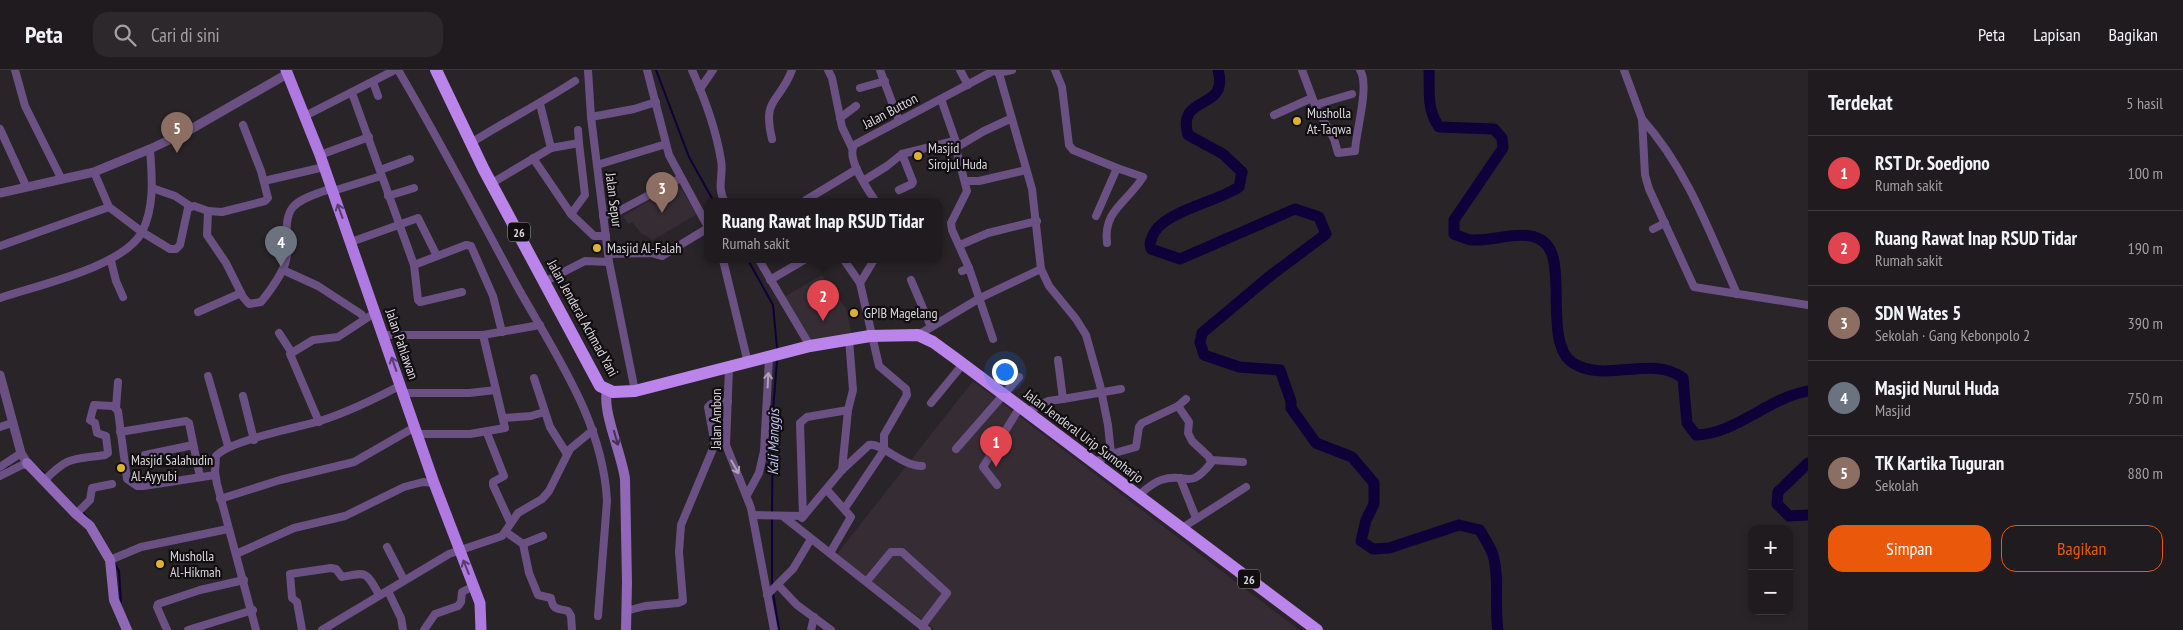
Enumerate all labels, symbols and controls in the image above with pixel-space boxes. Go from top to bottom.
search box [93,12,443,57]
text: Peta [25,19,63,50]
icon: search [111,21,139,49]
text: Cari di sini [151,23,220,47]
text: Peta [1978,23,2005,46]
text: Lapisan [2033,23,2081,46]
text: Bagikan [2109,23,2158,46]
street label: Jalan Button [859,89,920,133]
text: Terdekat [1828,89,1893,116]
text: 5 hasil [2126,93,2163,113]
place label: Musholla At-Taqwa [1307,104,1351,138]
pin: 5 [161,112,193,153]
marker: Musholla At-Taqwa [1291,115,1303,127]
place label: Masjid Sirojul Huda [928,139,987,173]
marker: Masjid Sirojul Huda [912,150,924,162]
text: RST Dr. Soedjono [1875,151,1990,175]
text: 1 [1840,163,1848,183]
text: 100 m [2128,163,2163,183]
street label: Jalan Sepur [602,171,626,228]
pin: 3 [646,172,678,213]
text: Rumah sakit [1875,175,1943,195]
popup [704,198,942,263]
one-way arrow [335,204,344,219]
text: Ruang Rawat Inap RSUD Tidar [722,209,924,233]
road number: 26 [508,222,530,242]
pin: 4 [265,226,297,267]
text: Ruang Rawat Inap RSUD Tidar [1875,226,2077,250]
text: Rumah sakit [722,233,790,253]
text: 2 [1840,238,1848,258]
text: 190 m [2128,238,2163,258]
place label: Masjid Al-Falah [607,239,681,257]
marker: Masjid Al-Falah [591,242,603,254]
text: Rumah sakit [1875,250,1943,270]
street label: Jalan Jenderal Achmad Yani [543,256,623,380]
pin: 2 [807,280,839,321]
text: SDN Wates 5 [1875,301,1961,325]
place label: GPIB Magelang [864,304,937,322]
street label: Jalan Pahlawan [381,305,422,382]
marker: GPIB Magelang [848,307,860,319]
text: 3 [1840,313,1848,333]
text: 390 m [2128,313,2163,333]
text: Sekolah · Gang Kebonpolo 2 [1875,325,2030,345]
one-way arrow [389,357,398,373]
your location [992,359,1018,385]
one-way arrow [763,372,772,388]
text: Masjid Nurul Huda [1875,376,1999,400]
street label: Jalan Jenderal Urip Sumoharjo [1020,385,1147,487]
text: 4 [1840,388,1848,408]
text: 750 m [2128,388,2163,408]
street label: Jalan Ambon [707,389,725,450]
text: Masjid [1875,400,1911,420]
water label: Kali Manggis [763,407,783,475]
pin: 1 [980,426,1012,467]
one-way arrow [612,429,621,445]
place label: Masjid Salahudin Al-Ayyubi [131,451,213,485]
text: TK Kartika Tuguran [1875,451,2004,475]
one-way arrow [731,459,740,474]
marker: Masjid Salahudin Al-Ayyubi [115,462,127,474]
text: 5 [1840,463,1848,483]
text: 880 m [2128,463,2163,483]
text: Sekolah [1875,475,1919,495]
map controls [1748,525,1793,615]
button: + [1748,525,1793,570]
button: Simpan [1828,525,1991,572]
button: Bagikan [2001,525,2163,572]
place label: Musholla Al-Hikmah [170,547,221,581]
marker: Musholla Al-Hikmah [154,558,166,570]
one-way arrow [461,560,470,575]
road number: 26 [1238,569,1260,588]
button: − [1748,570,1793,615]

